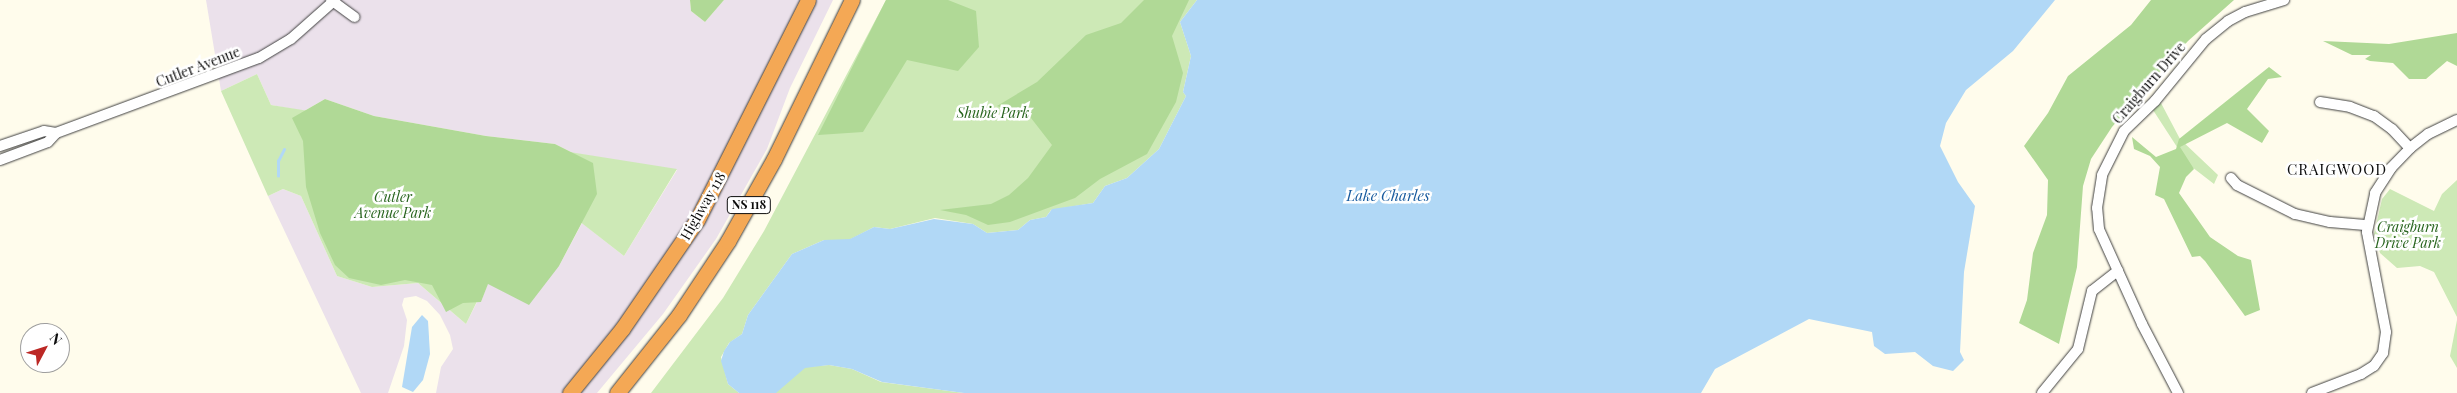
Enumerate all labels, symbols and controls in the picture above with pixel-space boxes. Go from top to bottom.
street label: Craigburn Drive [2109,39,2189,127]
street label: Cutler Avenue [153,43,243,91]
park label: Shubie Park [957,105,1029,121]
district label: CRAIGWOOD [2286,161,2388,179]
street label: Highway 118 [677,169,729,243]
water label: Lake Charles [1346,187,1430,205]
park label: Cutler Avenue Park [355,189,431,222]
road number: NS 118 [726,196,772,214]
park label: Craigburn Drive Park [2375,219,2441,252]
north arrow [20,323,70,373]
text: N [46,329,67,349]

